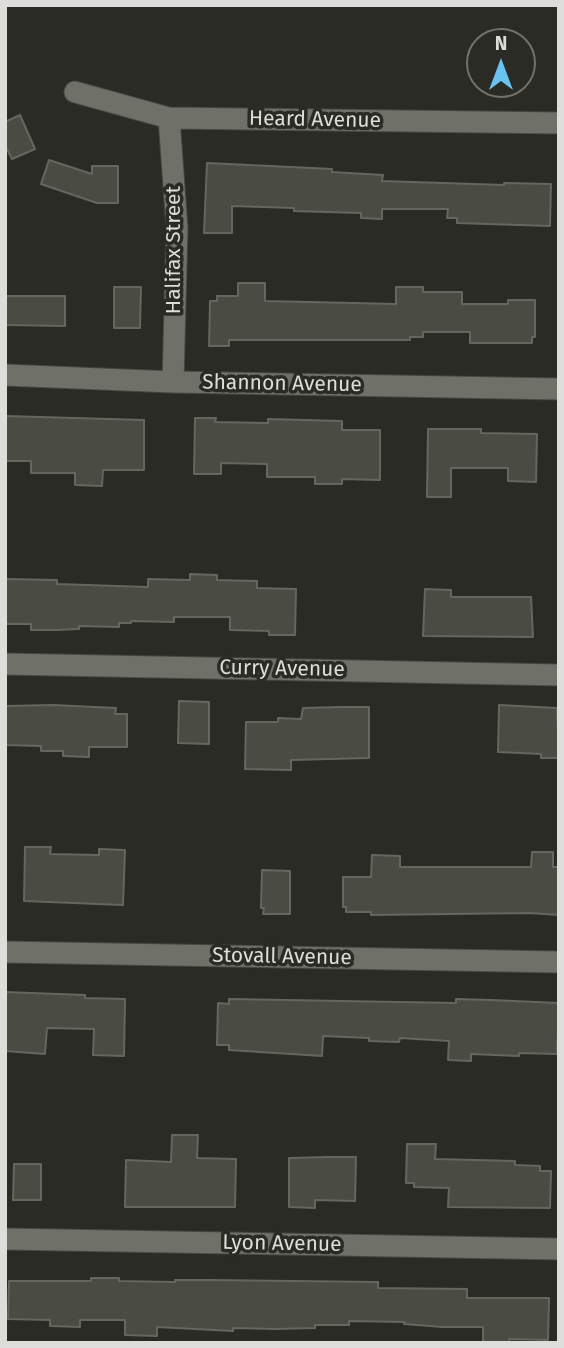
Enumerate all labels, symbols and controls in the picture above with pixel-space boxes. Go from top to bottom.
north arrow [466,28,536,98]
text: N [495,32,507,55]
street label: Heard Avenue [249,106,381,134]
street label: Halifax Street [161,186,187,314]
street label: Shannon Avenue [202,370,362,398]
street label: Curry Avenue [219,655,345,683]
street label: Stovall Avenue [212,943,352,971]
street label: Lyon Avenue [222,1230,342,1258]

